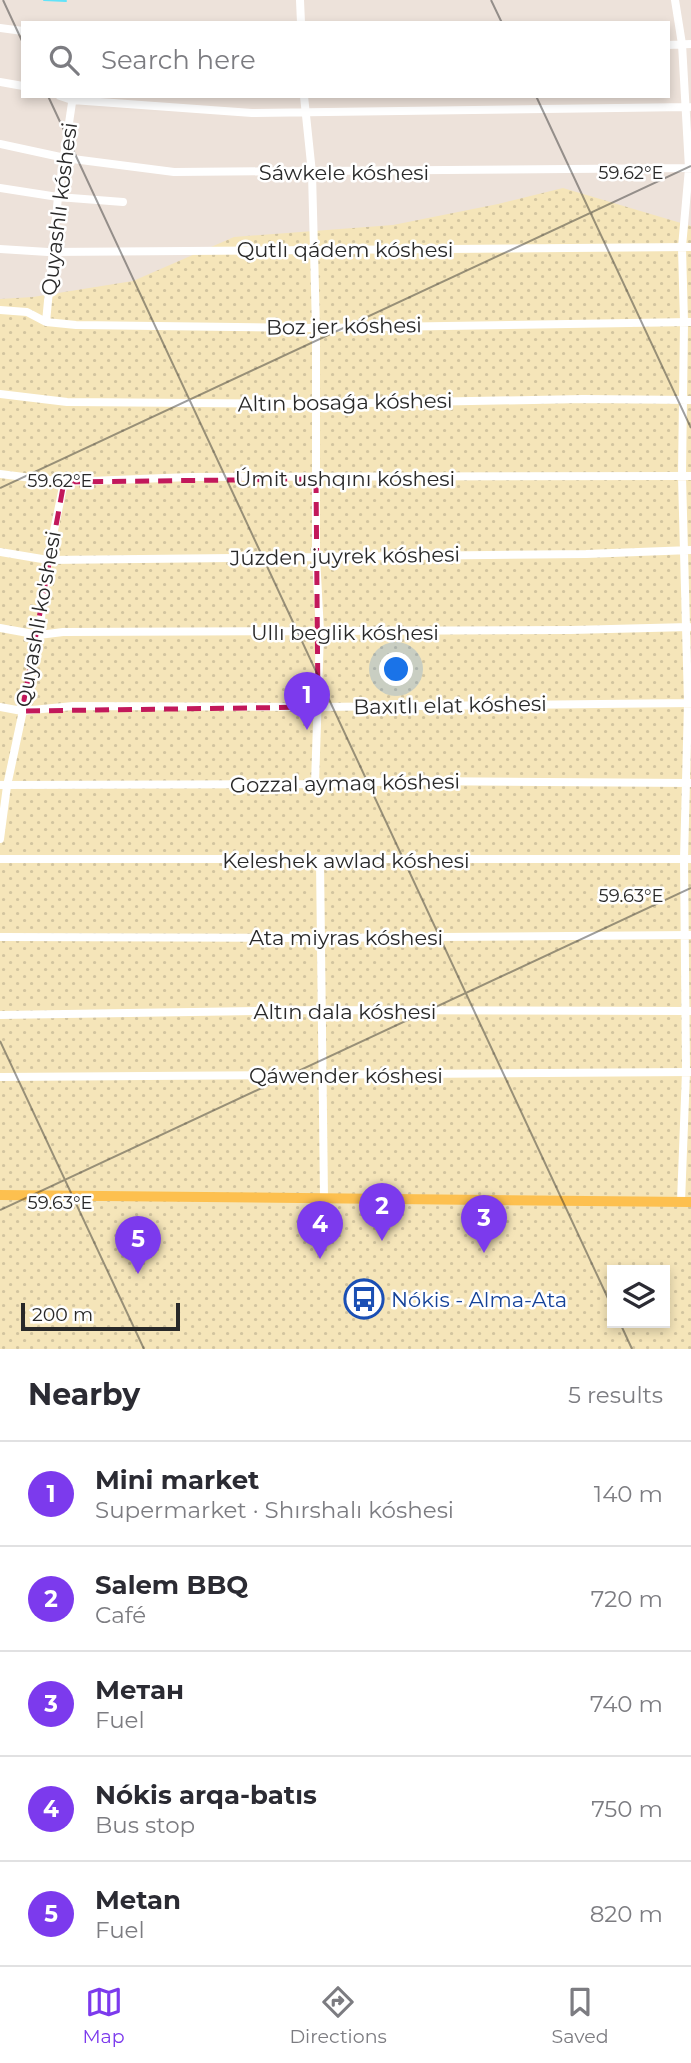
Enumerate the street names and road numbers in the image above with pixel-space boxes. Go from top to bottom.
street label: Quyashlı kóshesi [36,121,82,297]
street label: Sáwkele kóshesi [259,160,429,185]
street label: Qutlı qádem kóshesi [237,237,453,262]
street label: Boz jer kóshesi [266,312,422,340]
street label: Altın bosaǵa kóshesi [237,388,453,416]
street label: Úmit ushqını kóshesi [235,466,455,491]
street label: Quyashli ko'shesi [10,529,66,709]
street label: Júzden juyrek kóshesi [229,541,460,571]
street label: Ullı beglik kóshesi [251,620,439,645]
street label: Baxıtlı elat kóshesi [353,691,547,719]
street label: Gozzal aymaq kóshesi [230,768,460,798]
street label: Keleshek awlad kóshesi [222,848,470,873]
street label: Ata miyras kóshesi [249,925,443,950]
street label: Altın dala kóshesi [254,999,436,1024]
street label: Qáwender kóshesi [249,1063,443,1088]

